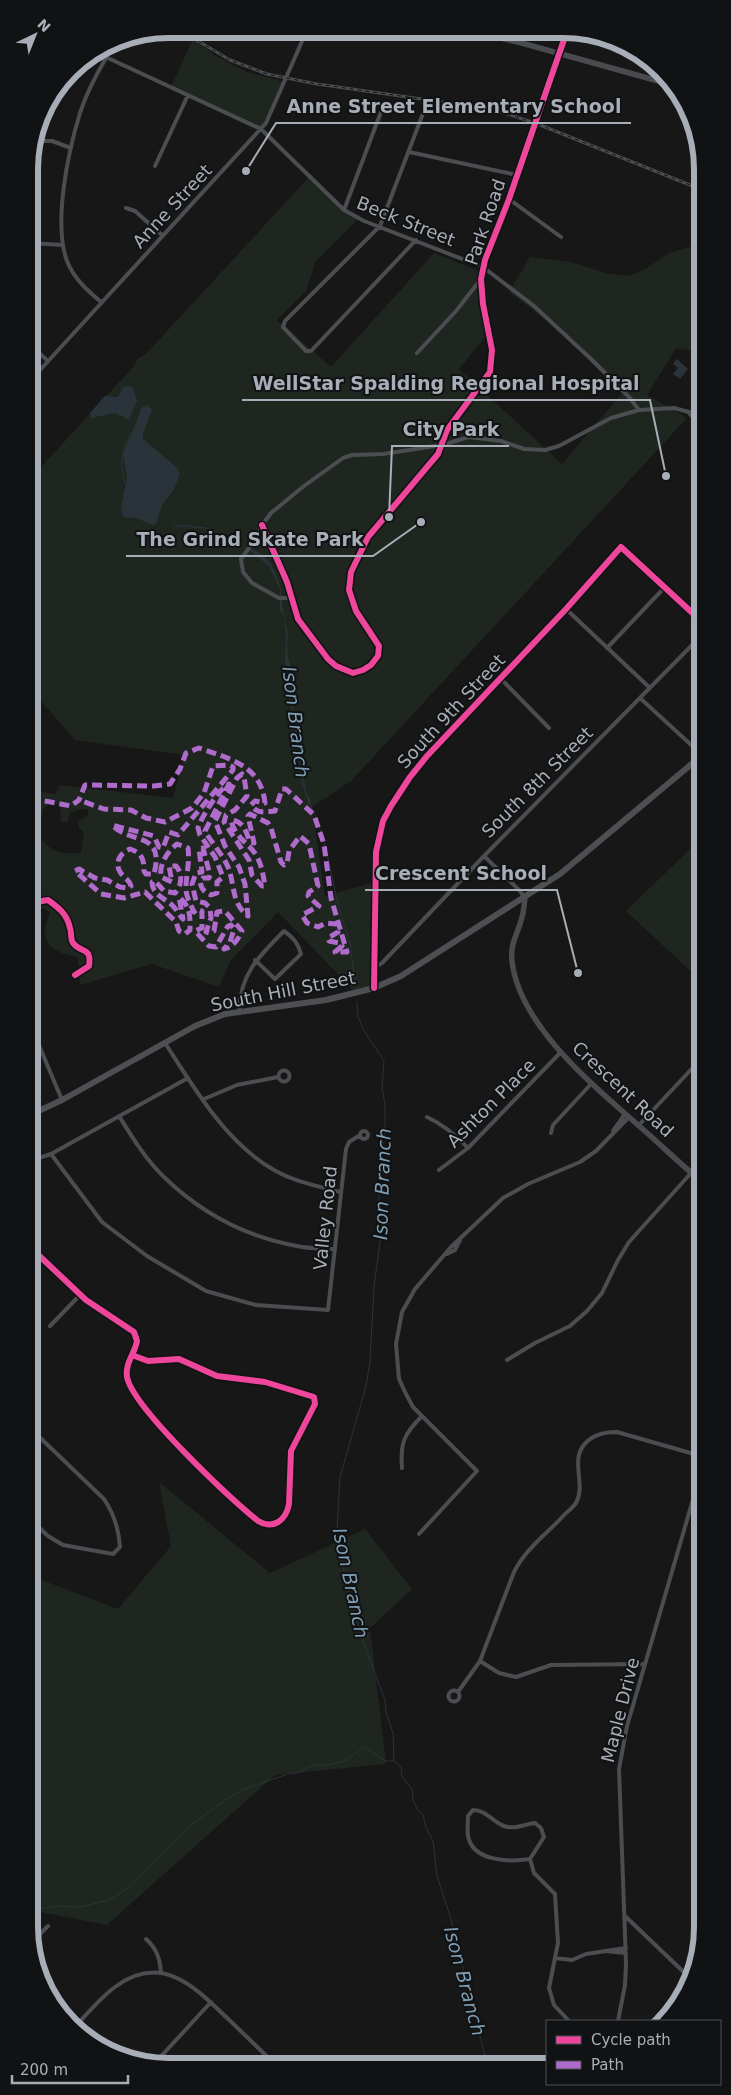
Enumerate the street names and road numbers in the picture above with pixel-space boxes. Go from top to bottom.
street label: Anne Street [128,160,216,252]
street label: Park Road [460,176,510,268]
street label: Beck Street [354,192,458,250]
street label: South 9th Street [393,650,509,772]
street label: South 8th Street [477,722,597,842]
street label: South Hill Street [209,967,357,1015]
street label: Crescent Road [568,1037,678,1141]
street label: Ashton Place [443,1055,539,1151]
street label: Valley Road [309,1165,341,1271]
street label: Maple Drive [597,1655,643,1765]

